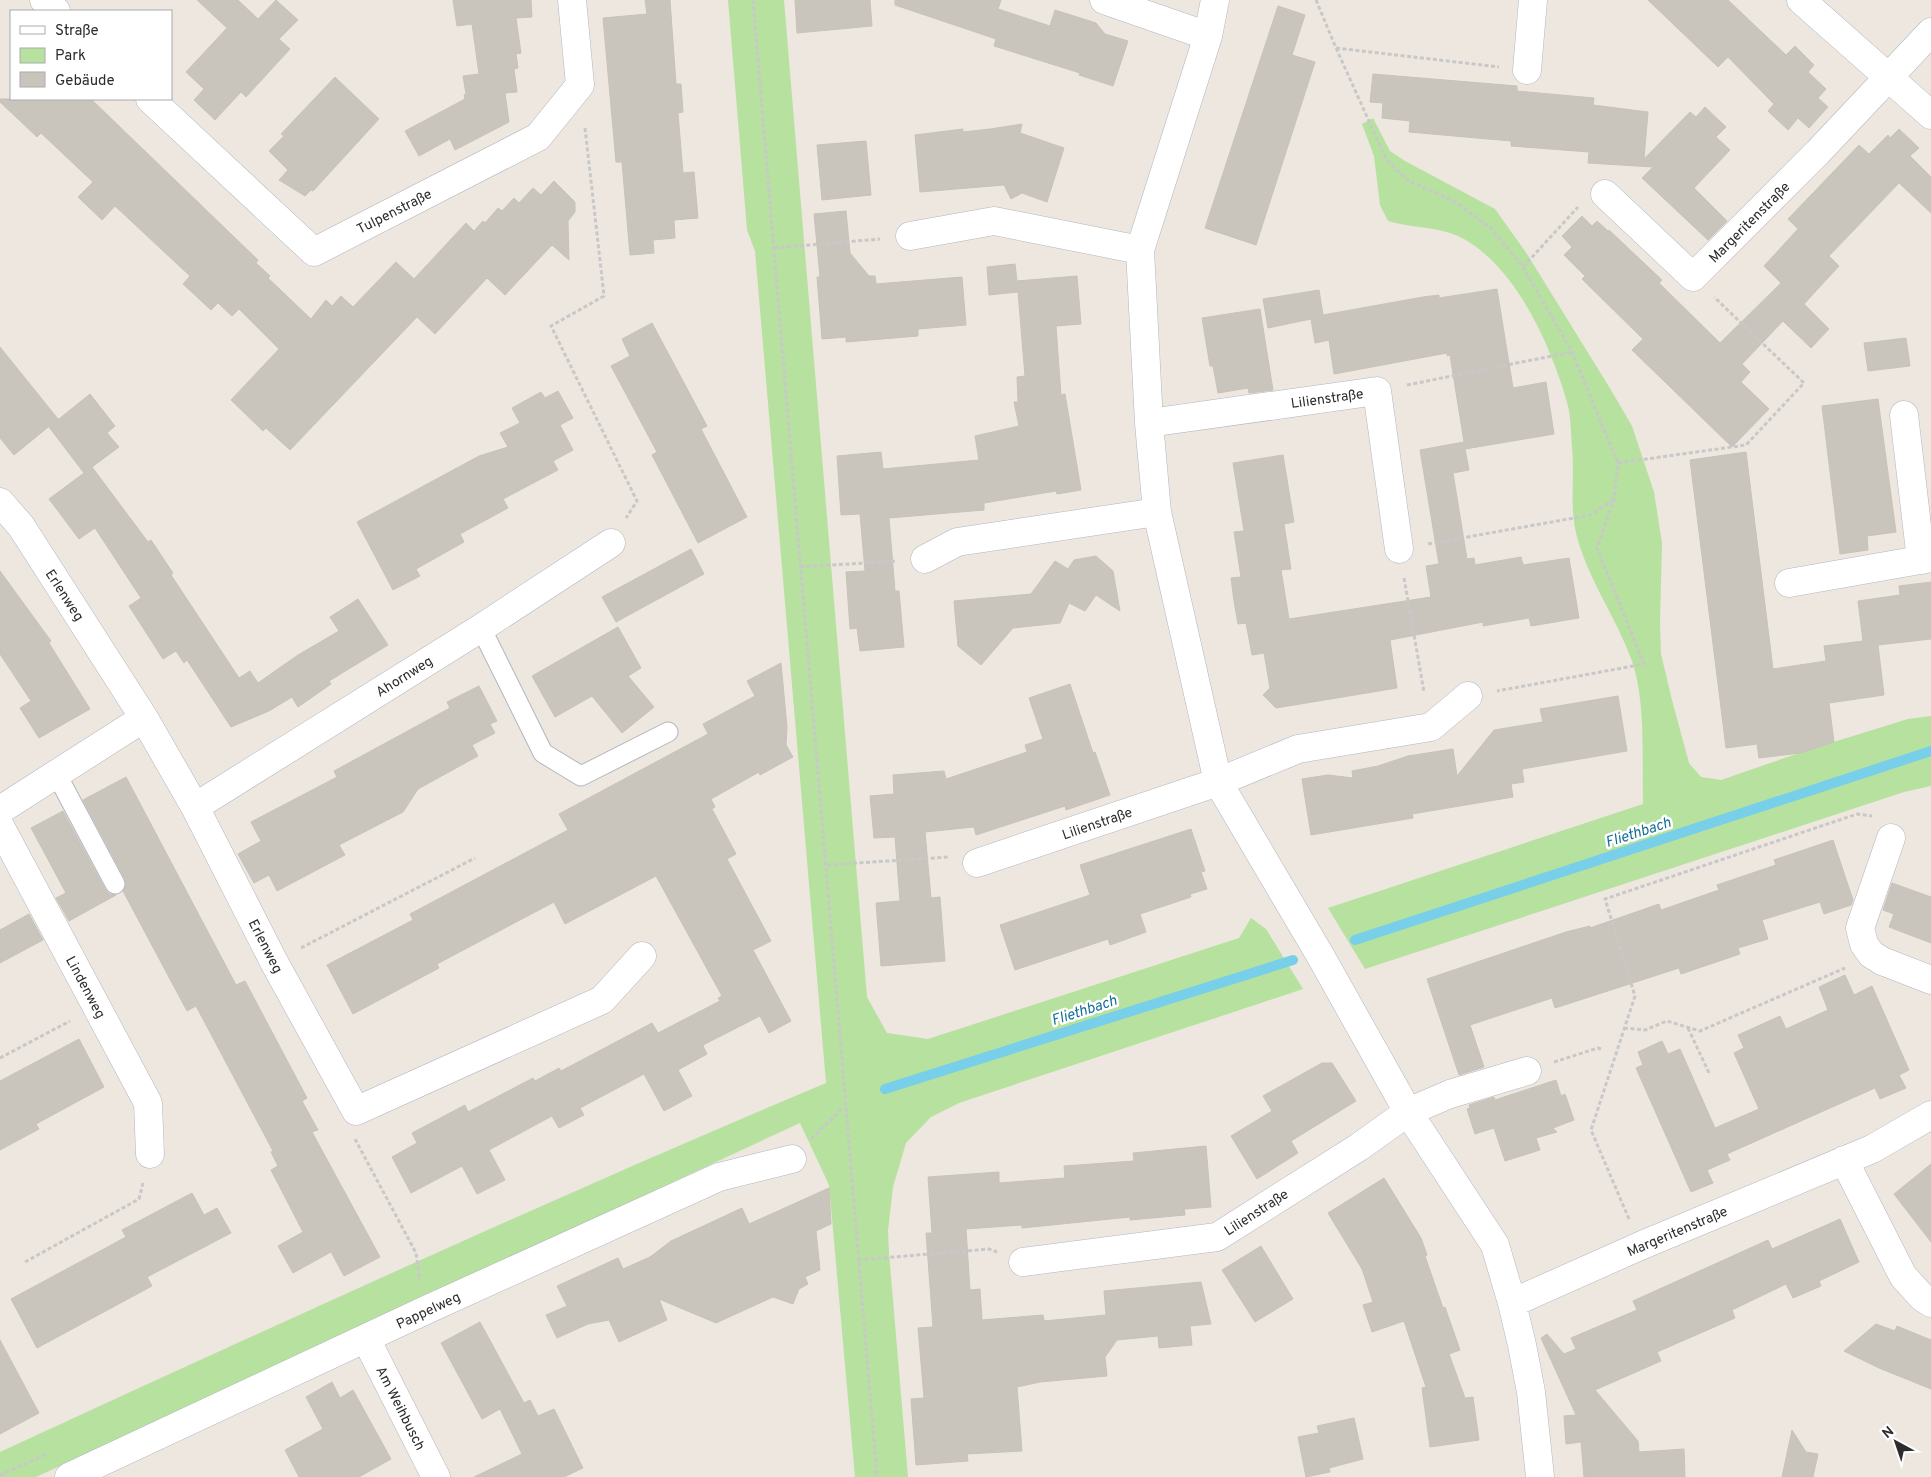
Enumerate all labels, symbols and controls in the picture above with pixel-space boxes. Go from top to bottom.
legend [10,10,172,100]
text: Straße [55,22,99,41]
text: Park [55,47,86,66]
text: Gebäude [55,72,115,91]
street label: Margeritenstraße [1706,179,1794,267]
street label: Tulpenstraße [354,186,435,238]
street label: Lilienstraße [1290,386,1365,413]
street label: Erlenweg [41,567,87,625]
street label: Ahornweg [373,653,436,701]
street label: Lilienstraße [1060,804,1135,844]
water label: Fliethbach [1603,814,1674,853]
street label: Erlenweg [244,917,285,977]
street label: Lindenweg [61,954,108,1022]
water label: Fliethbach [1049,992,1120,1031]
street label: Lilienstraße [1222,1186,1292,1240]
street label: Margeritenstraße [1625,1204,1730,1261]
street label: Pappelweg [394,1289,463,1334]
street label: Am Weihbusch [371,1364,428,1453]
north arrow [1871,1417,1921,1467]
text: N [1879,1423,1898,1443]

